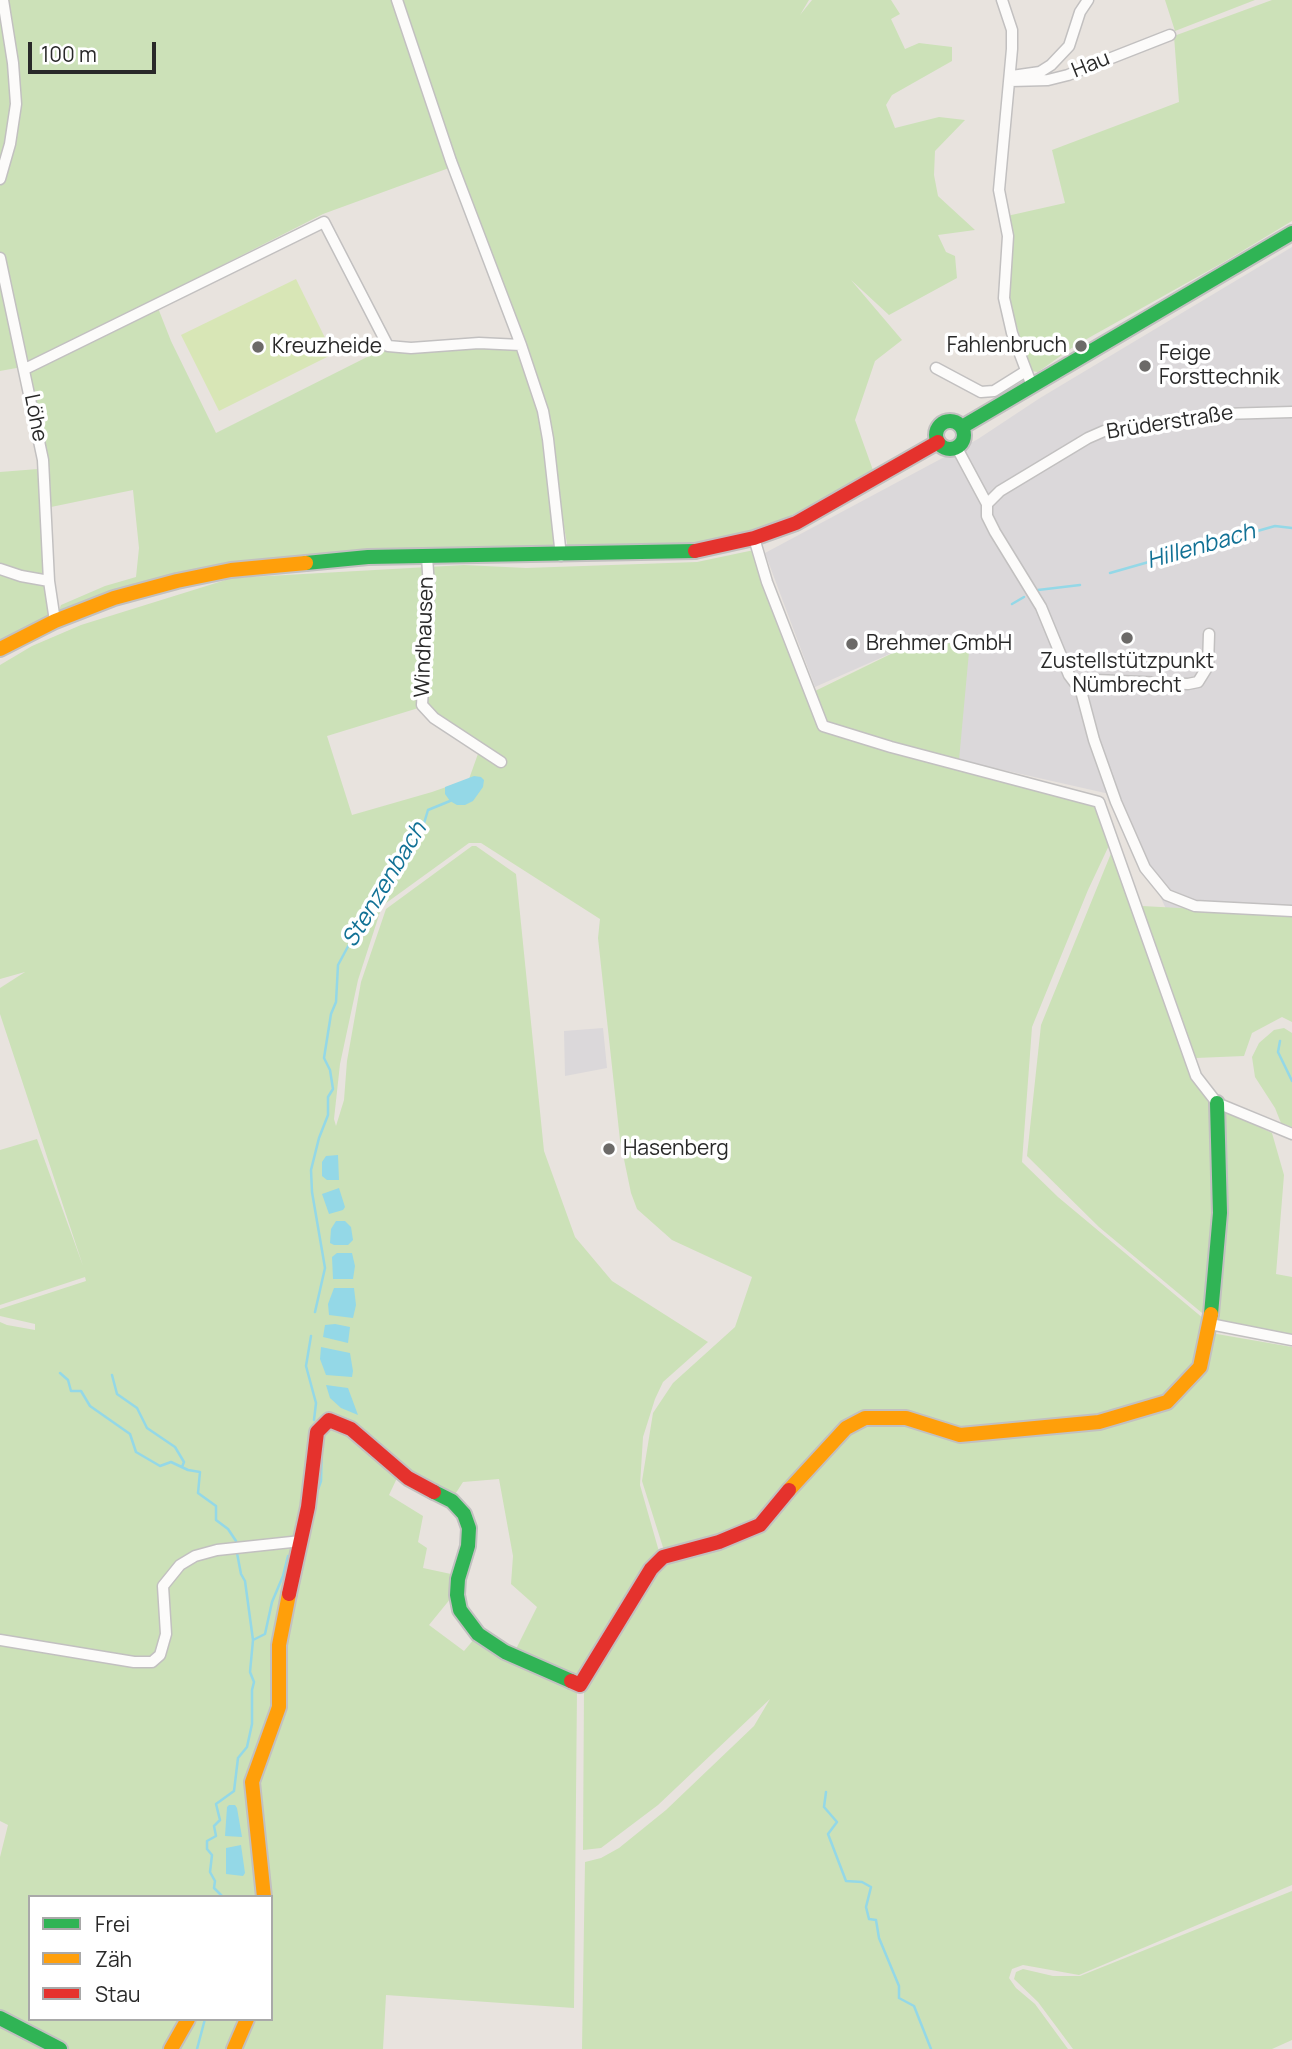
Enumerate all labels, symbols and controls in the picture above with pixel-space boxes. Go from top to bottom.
scale bar [32,28,159,72]
text: 100 m [41,40,97,68]
street label: Hau [1068,46,1114,84]
place label: Fahlenbruch [947,333,1067,359]
place label: Kreuzheide [272,334,382,360]
marker: Fahlenbruch [1073,338,1089,354]
marker: Kreuzheide [250,339,266,355]
place label: Feige Forsttechnik [1159,341,1280,391]
marker: Feige Forsttechnik [1137,358,1153,374]
street label: Löhe [18,392,52,444]
street label: Brüderstraße [1105,401,1235,445]
water label: Hillenbach [1144,518,1258,576]
street label: Windhausen [410,576,440,698]
marker: Zustellstützpunkt Nümbrecht [1119,630,1135,646]
place label: Brehmer GmbH [866,631,1012,657]
marker: Brehmer GmbH [844,636,860,652]
place label: Zustellstützpunkt Nümbrecht [1040,649,1214,699]
water label: Stenzenbach [337,818,433,952]
place label: Hasenberg [623,1136,729,1162]
marker: Hasenberg [601,1141,617,1157]
legend [28,1895,273,2021]
text: Frei [95,1910,130,1938]
text: Zäh [95,1945,132,1973]
text: Stau [95,1980,141,2008]

